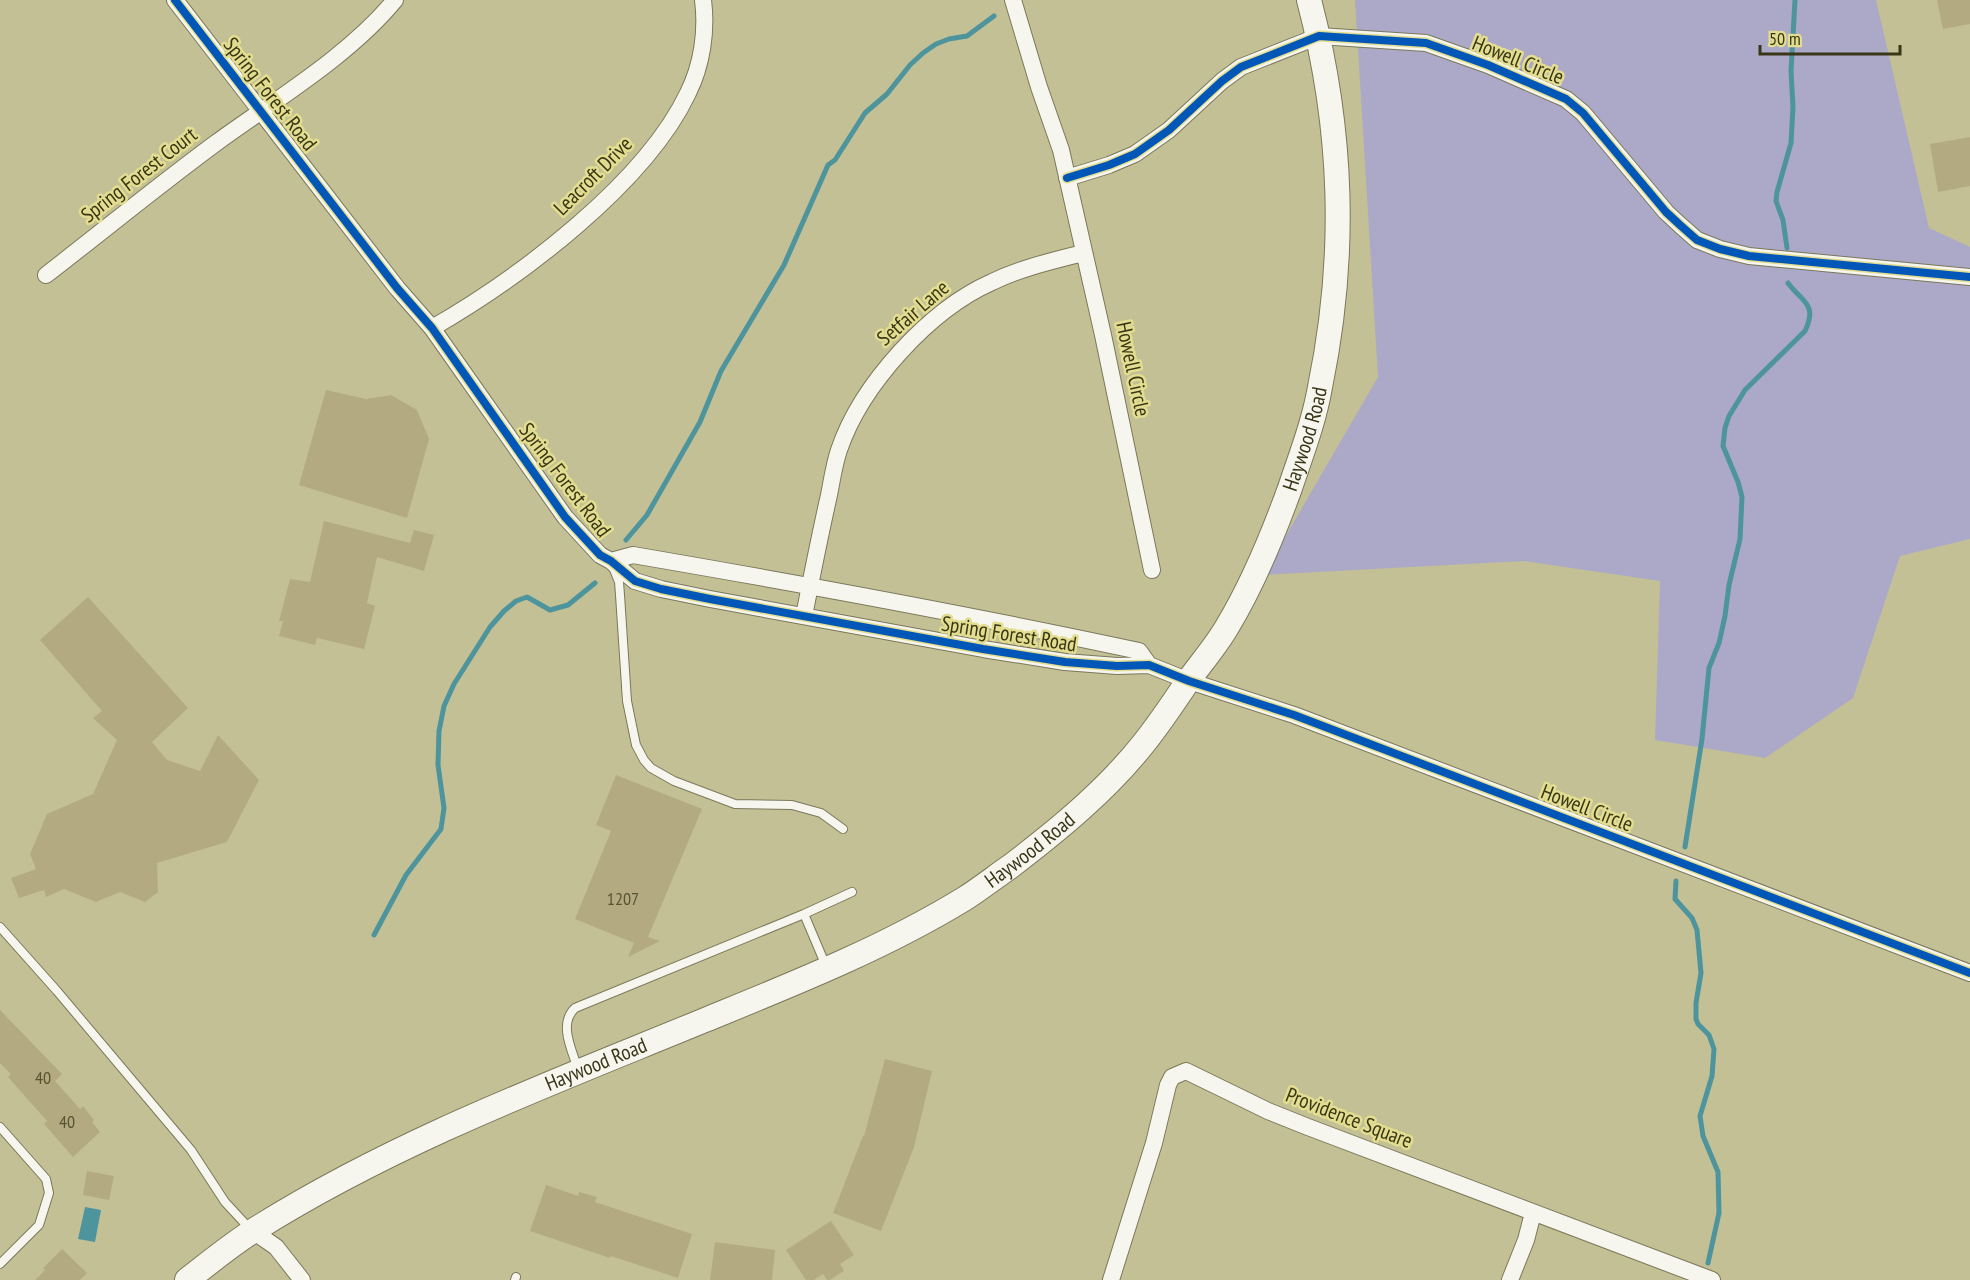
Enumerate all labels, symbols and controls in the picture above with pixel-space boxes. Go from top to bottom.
scale bar [1760,18,1900,56]
text: 50 m [1769,27,1801,50]
street label: Howell Circle [1469,29,1568,90]
street label: Spring Forest Road [218,32,323,156]
street label: Spring Forest Court [75,121,202,228]
street label: Leacroft Drive [548,131,638,221]
street label: Setfair Lane [871,274,954,351]
street label: Howell Circle [1110,319,1157,419]
street label: Haywood Road [1276,385,1333,494]
street label: Spring Forest Road [514,417,617,542]
street label: Spring Forest Road [940,609,1079,658]
street label: Howell Circle [1537,778,1637,837]
street label: Haywood Road [979,806,1080,894]
house number: 1207 [607,887,639,910]
street label: Haywood Road [541,1031,651,1097]
house number: 40 [35,1066,51,1089]
street label: Providence Square [1282,1081,1416,1154]
house number: 40 [59,1110,75,1133]

